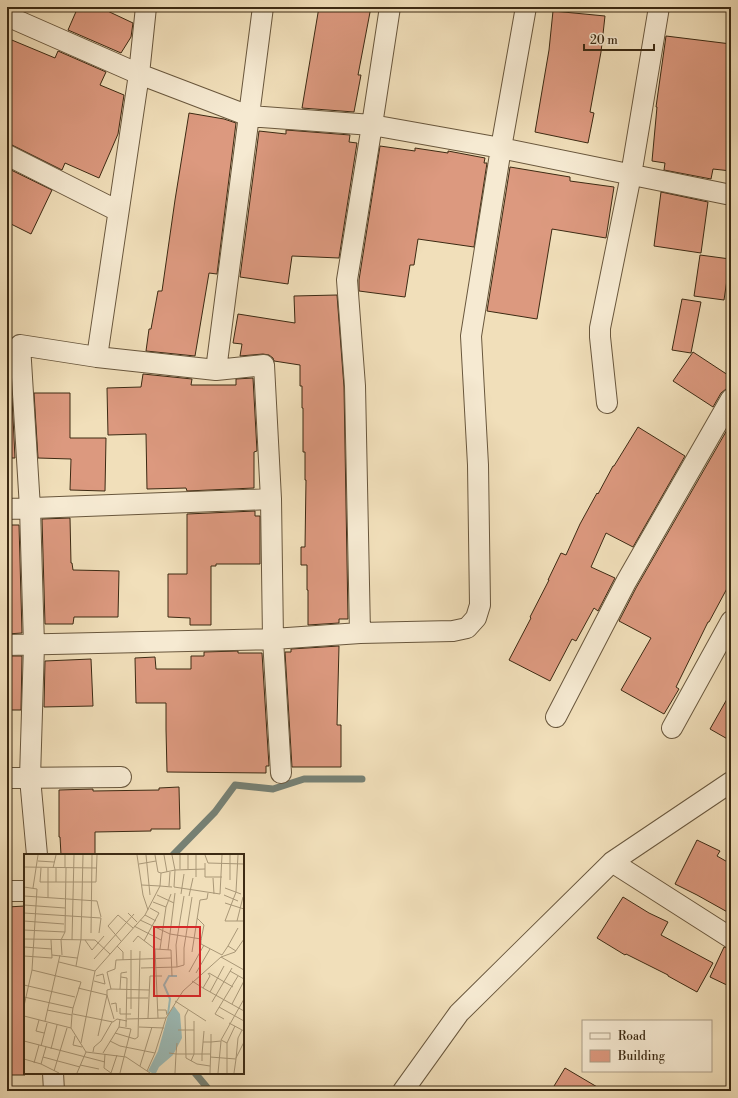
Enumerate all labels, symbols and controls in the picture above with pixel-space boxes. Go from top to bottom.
scale bar [584,26,654,52]
text: 20 m [590,33,618,48]
inset map [24,854,244,1074]
legend [582,1020,712,1072]
text: Road [618,1029,646,1044]
text: Building [617,1049,666,1064]

